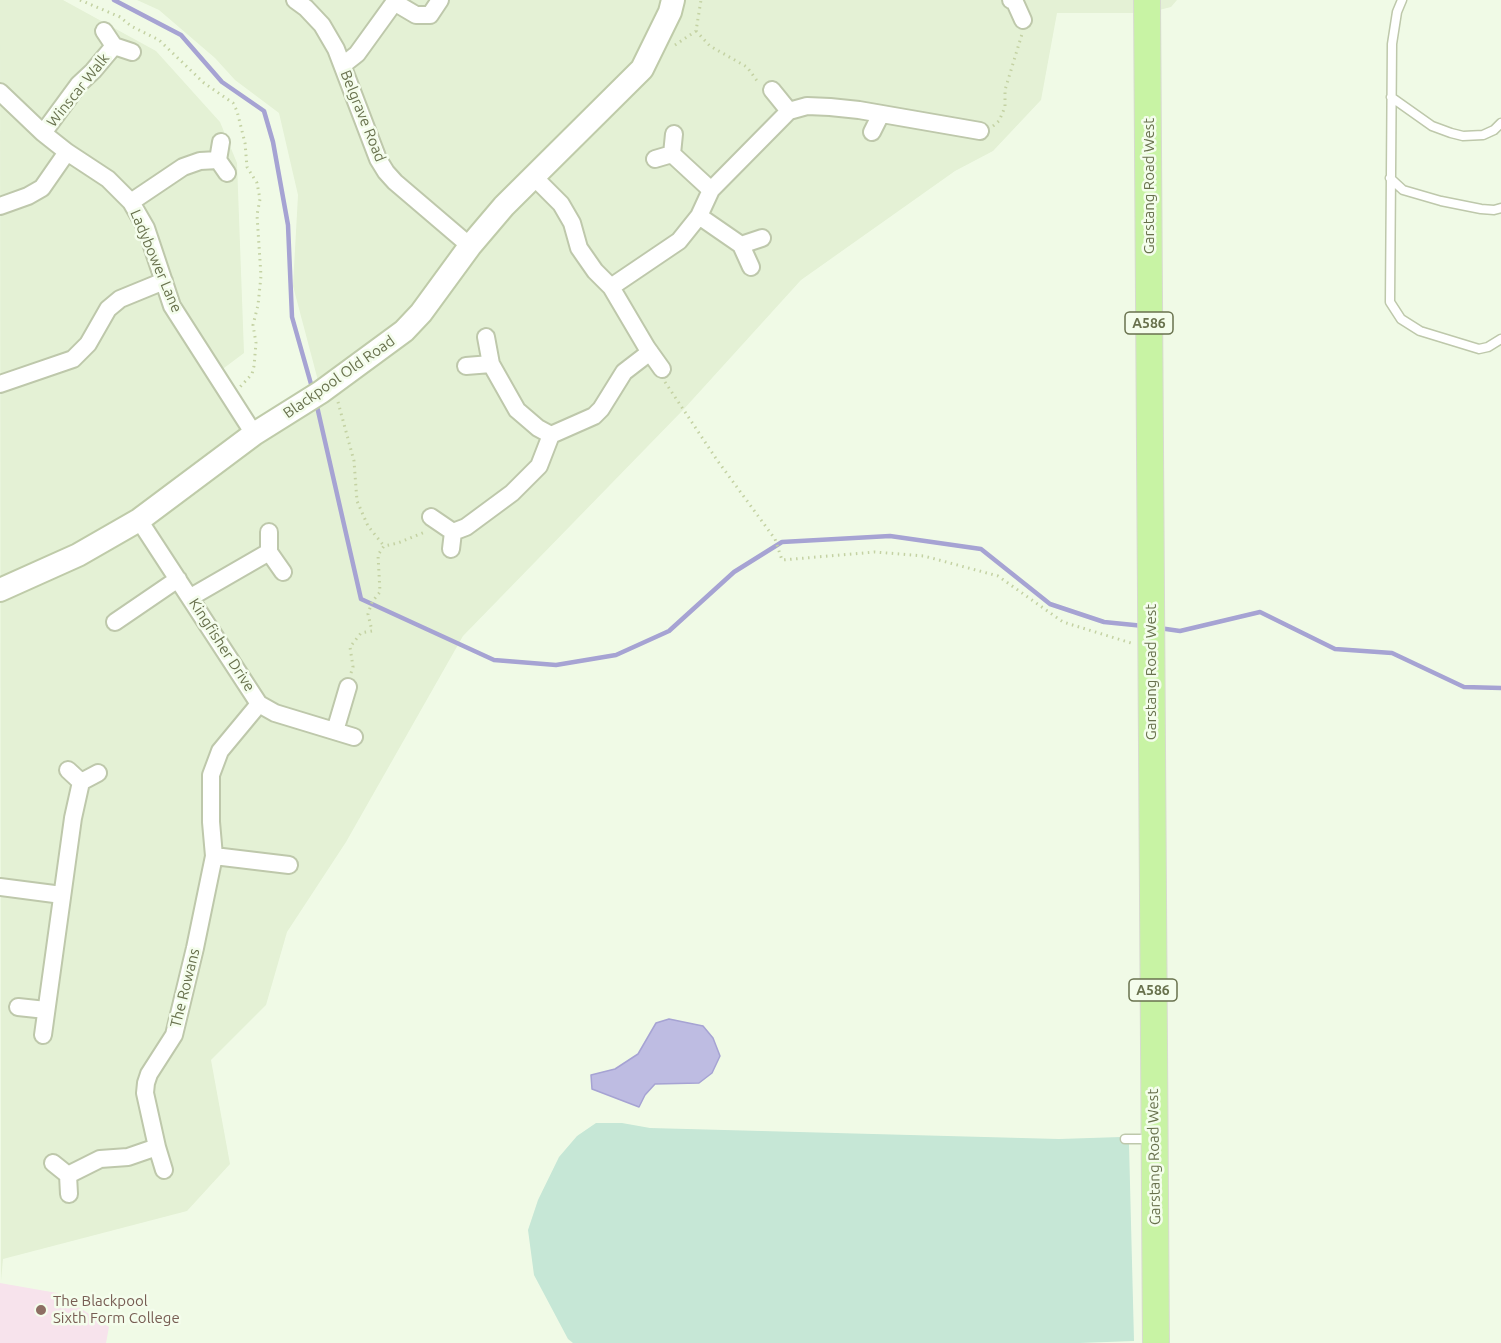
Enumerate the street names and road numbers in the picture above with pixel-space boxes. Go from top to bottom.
street label: Winscar Walk [43,50,113,130]
street label: Belgrave Road [336,68,390,164]
street label: Garstang Road West [1140,118,1158,254]
street label: Ladybower Lane [126,207,186,315]
road number: A586 [1125,312,1173,334]
street label: Blackpool Old Road [280,332,398,422]
street label: Kingfisher Drive [185,595,259,695]
street label: Garstang Road West [1142,604,1160,740]
street label: The Rowans [166,946,204,1030]
road number: A586 [1129,979,1177,1001]
street label: Garstang Road West [1144,1089,1164,1225]

